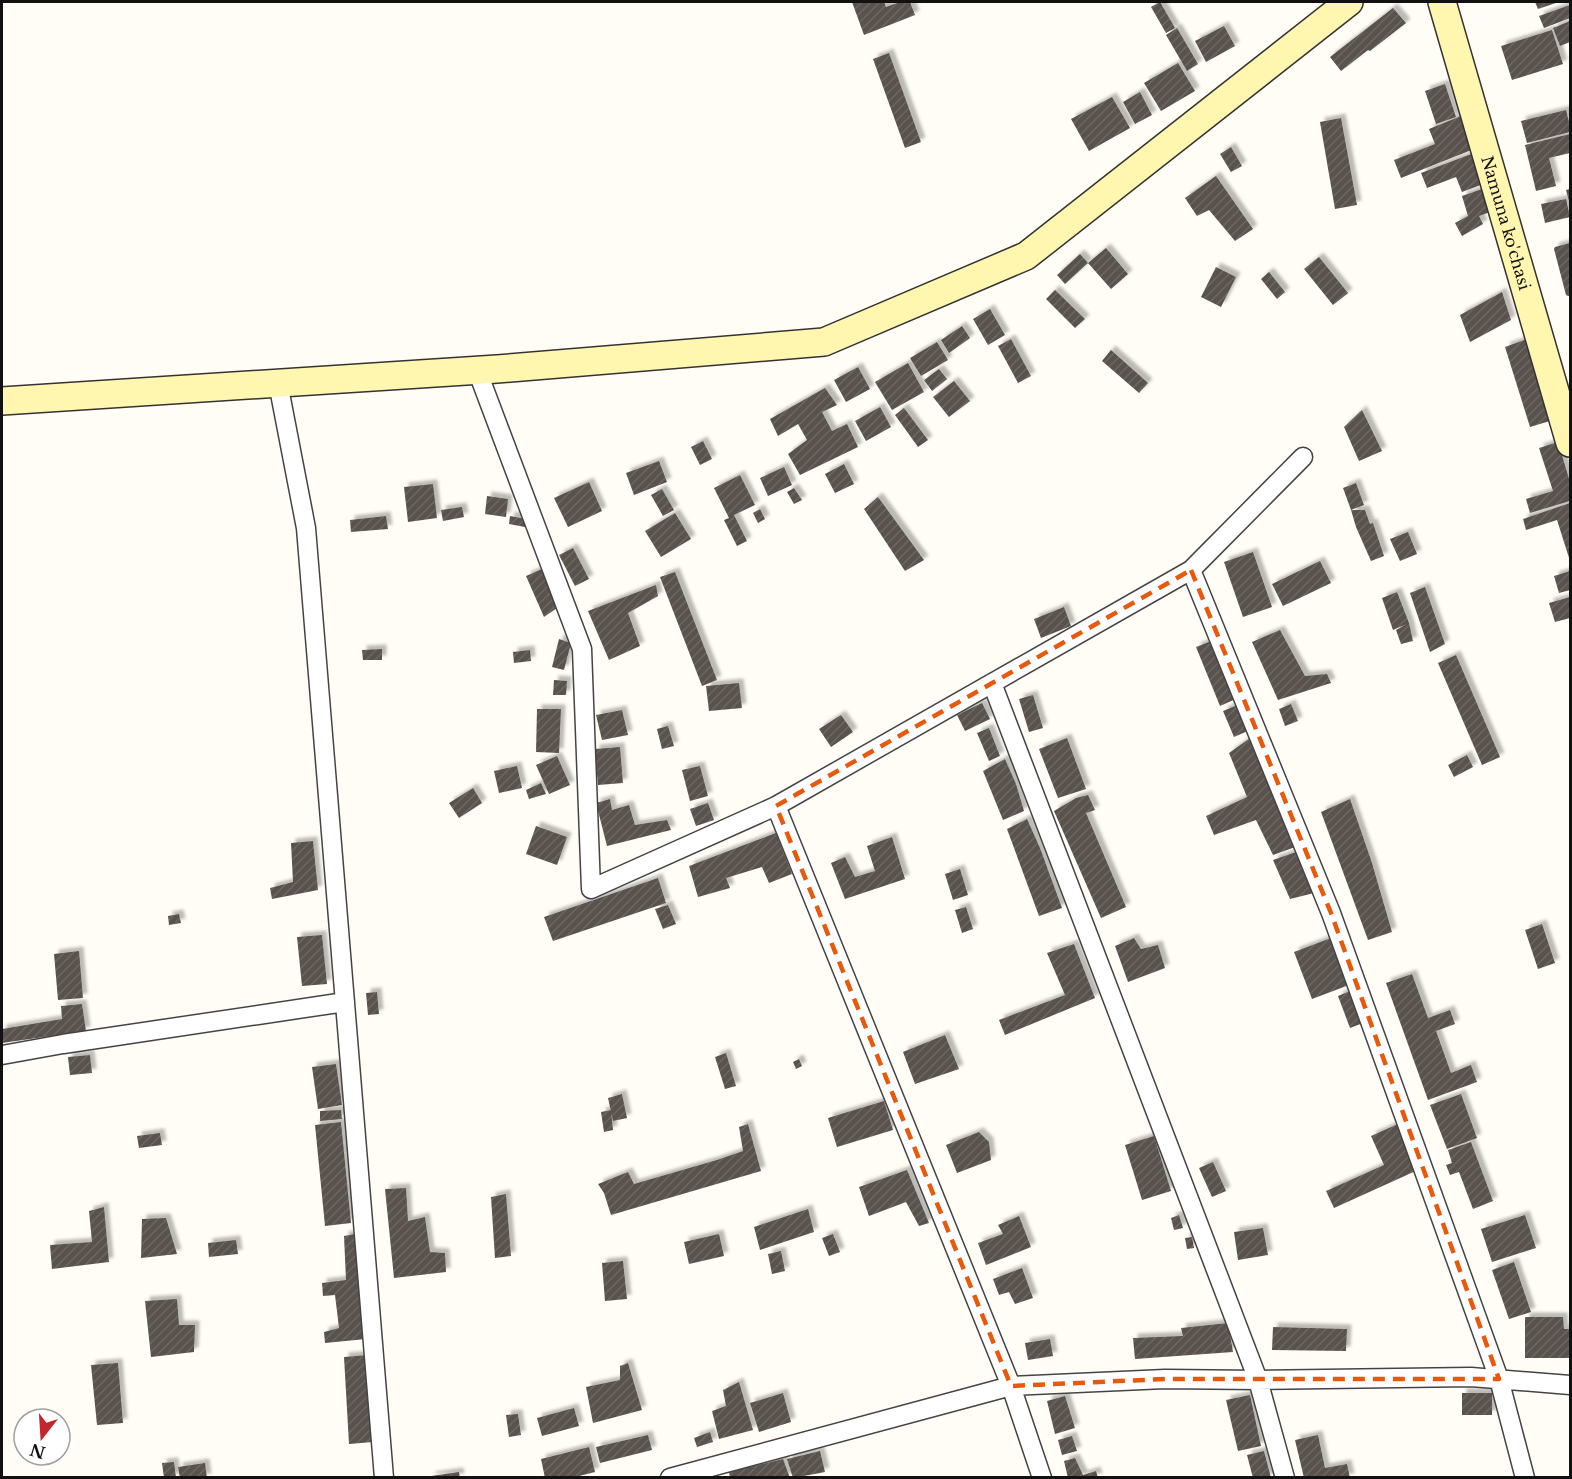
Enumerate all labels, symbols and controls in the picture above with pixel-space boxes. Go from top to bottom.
street label: Namuna ko'chasi [1477,154,1535,293]
north arrow [12,1407,72,1467]
text: N [27,1440,48,1463]

